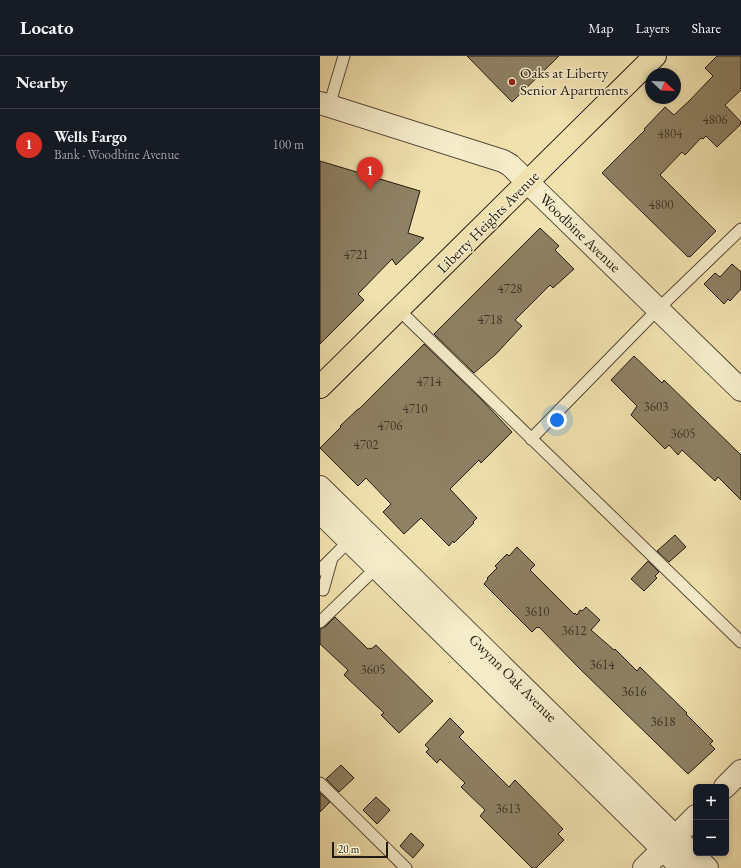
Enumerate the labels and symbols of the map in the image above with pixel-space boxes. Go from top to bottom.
place label: Oaks at Liberty Senior Apartments [520,63,629,99]
north arrow [645,68,681,104]
marker: Oaks at Liberty Senior Apartments [507,77,517,87]
house number: 4806 [703,111,727,128]
house number: 4804 [658,125,683,142]
pin: 1 [357,157,383,190]
street label: Liberty Heights Avenue [433,166,543,277]
street label: Woodbine Avenue [536,189,625,276]
house number: 4800 [649,196,673,213]
house number: 4721 [344,246,368,263]
house number: 4728 [498,280,522,297]
house number: 4718 [478,311,502,328]
house number: 4714 [417,373,442,390]
house number: 3603 [644,398,668,415]
house number: 4710 [403,400,427,417]
your location [547,410,567,430]
house number: 4706 [378,417,402,434]
house number: 3605 [671,425,695,442]
house number: 4702 [354,436,379,453]
house number: 3610 [525,603,549,620]
house number: 3612 [562,622,587,639]
street label: Gwynn Oak Avenue [465,630,562,726]
house number: 3614 [590,656,615,673]
house number: 3605 [361,661,385,678]
house number: 3616 [622,683,646,700]
house number: 3618 [651,713,675,730]
house number: 3613 [496,800,520,817]
scale bar [332,840,388,859]

